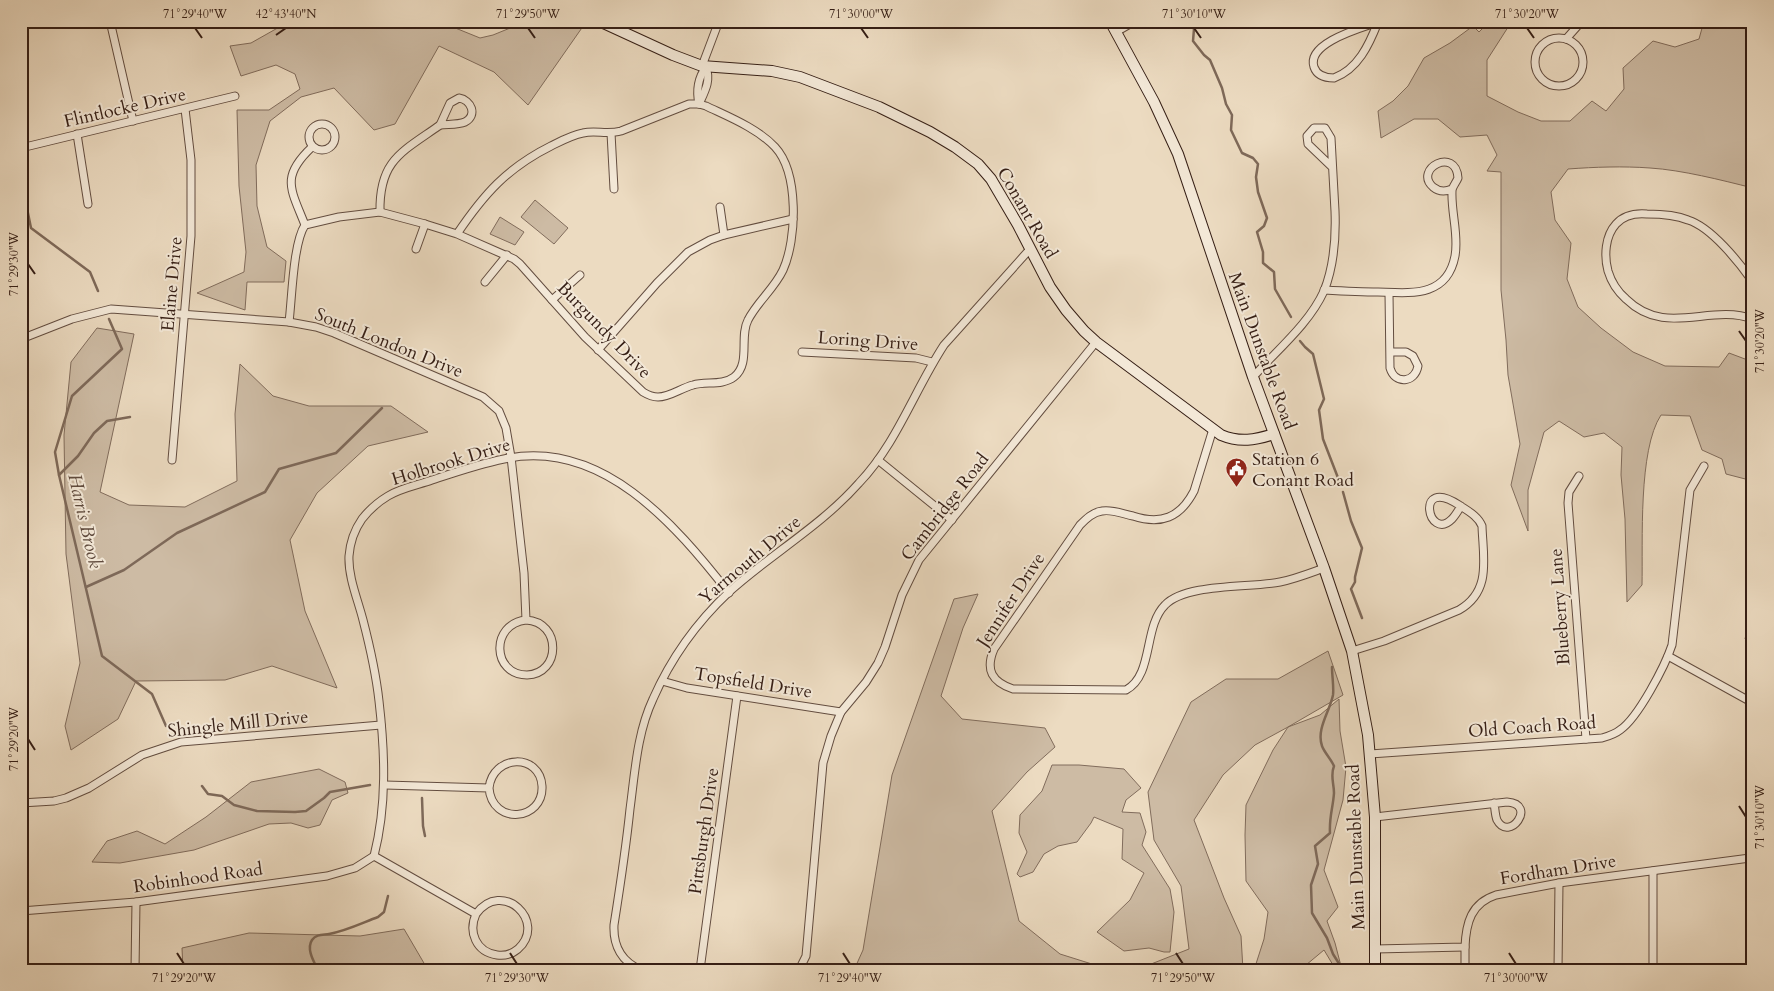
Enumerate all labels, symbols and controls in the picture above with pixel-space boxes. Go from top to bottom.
text: 71°29'40"W [163,6,228,22]
text: 42°43'40"N [256,6,317,22]
text: 71°29'50"W [496,6,561,22]
text: 71°30'00"W [829,6,894,22]
text: 71°30'10"W [1162,6,1227,22]
text: 71°30'20"W [1495,6,1560,22]
street label: Flintlocke Drive [62,82,188,134]
street label: Conant Road [991,163,1063,264]
text: 71°29'30"W [6,231,22,296]
street label: Elaine Drive [155,235,189,333]
street label: Main Dunstable Road [1222,269,1302,434]
street label: Burgundy Drive [551,276,657,384]
street label: South London Drive [311,302,467,384]
text: 71°30'20"W [1752,308,1768,373]
street label: Loring Drive [817,325,919,357]
street label: Holbrook Drive [389,432,513,492]
place label: Station 6 Conant Road [1252,447,1354,493]
street label: Cambridge Road [895,448,995,566]
public building icon: Station 6 Conant Road [1224,457,1248,488]
water label: Harris Brook [61,471,109,572]
street label: Yarmouth Drive [694,510,806,610]
street label: Jennifer Drive [969,548,1051,655]
street label: Blueberry Lane [1543,548,1577,666]
street label: Topsfield Drive [692,661,814,705]
street label: Shingle Mill Drive [166,704,310,744]
text: 71°29'20"W [6,706,22,771]
street label: Old Coach Road [1467,710,1597,744]
street label: Main Dunstable Road [1341,763,1371,930]
street label: Pittsburgh Drive [683,766,725,896]
text: 71°30'10"W [1752,784,1768,849]
street label: Fordham Drive [1498,848,1618,892]
street label: Robinhood Road [132,856,265,899]
text: 71°29'20"W [152,970,217,986]
text: 71°29'30"W [485,970,550,986]
text: 71°29'40"W [818,970,883,986]
text: 71°29'50"W [1151,970,1216,986]
text: 71°30'00"W [1484,970,1549,986]

